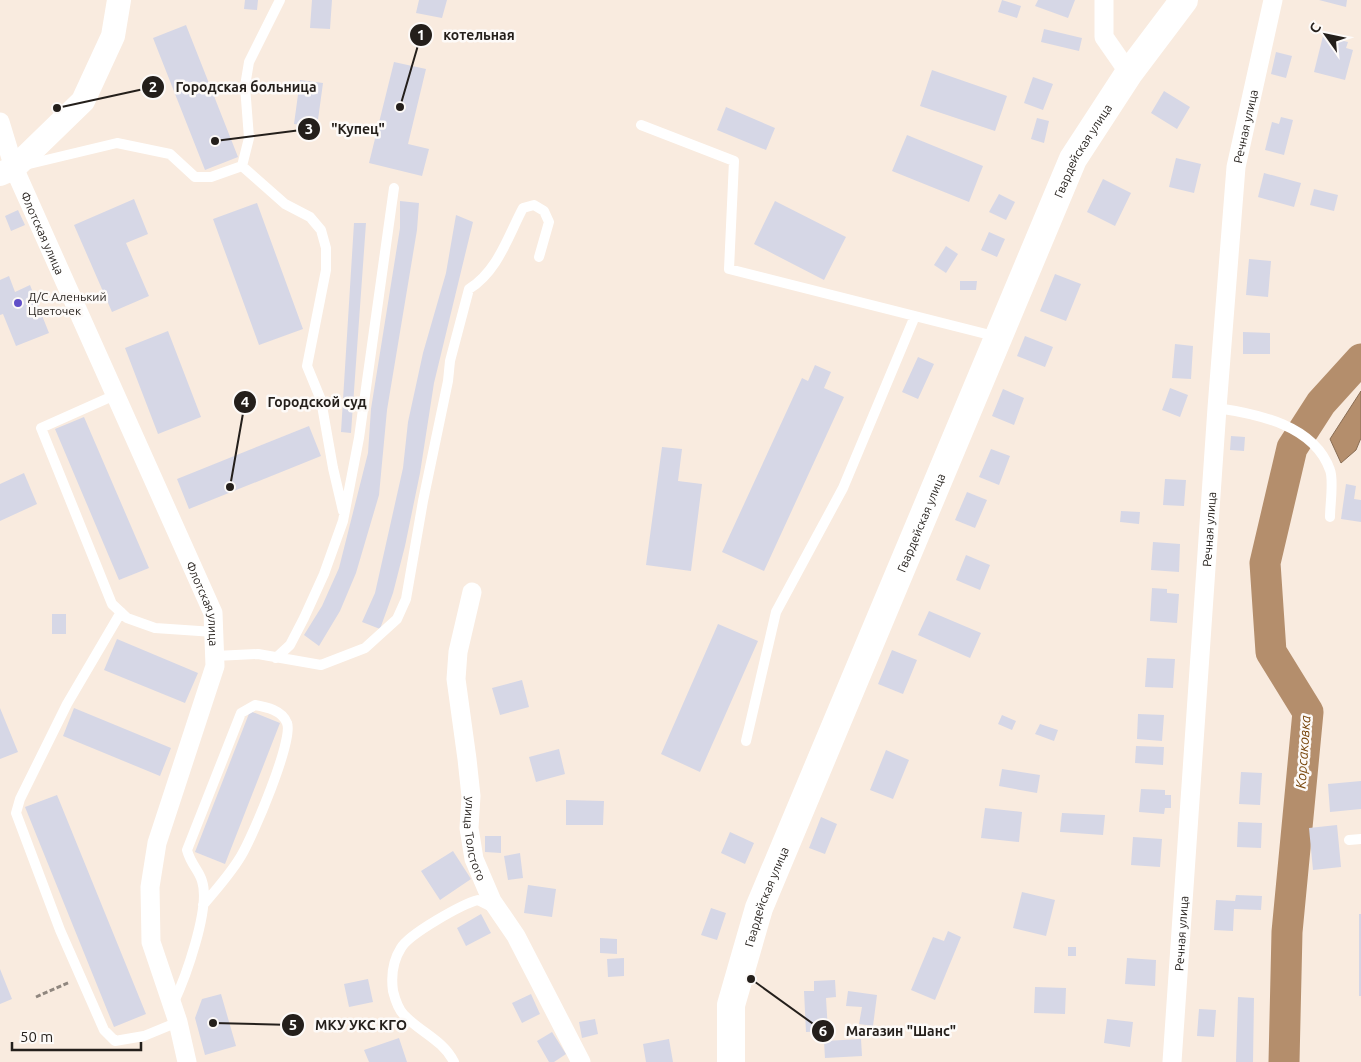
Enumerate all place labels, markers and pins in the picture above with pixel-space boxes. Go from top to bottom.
callout: котельная [408,21,525,50]
callout: Городская больница [141,73,327,102]
callout: "Купец" [296,115,395,144]
place label: Д/С Аленький Цветочек [28,290,107,317]
marker: Д/С Аленький Цветочек [12,297,24,309]
callout: Городской суд [232,388,376,417]
callout: МКУ УКС КГО [280,1011,417,1040]
callout: Магазин "Шанс" [811,1016,966,1045]

